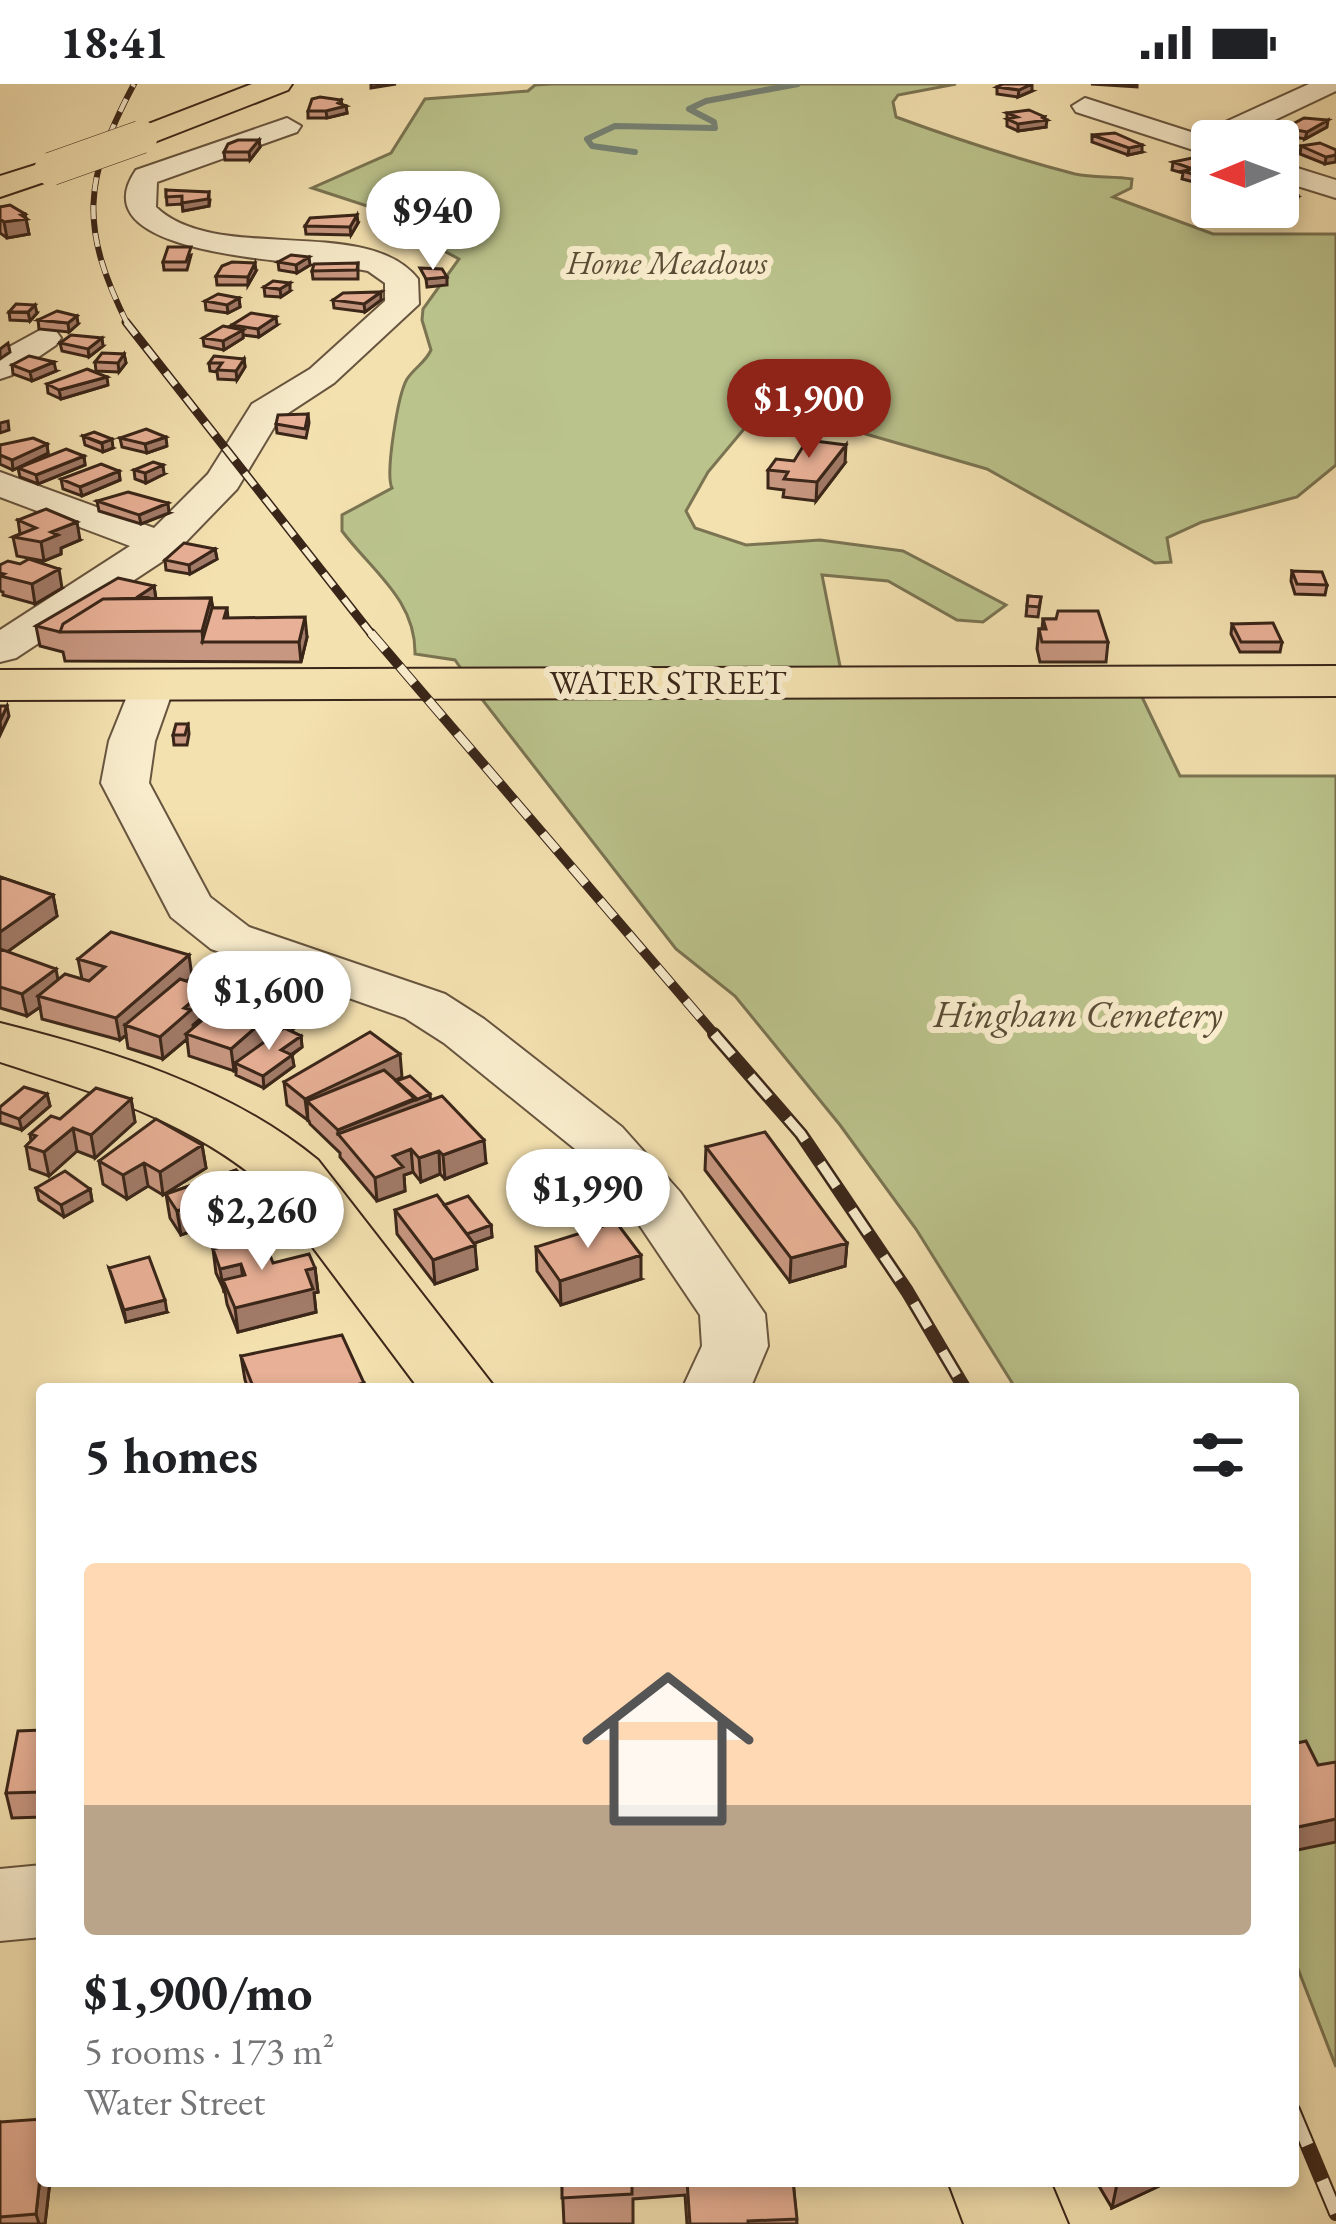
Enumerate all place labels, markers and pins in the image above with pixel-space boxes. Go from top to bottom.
pin: $940 [362,171,504,273]
pin: $1,900 [711,359,907,461]
pin: $1,600 [171,951,367,1053]
pin: $1,990 [490,1149,686,1251]
pin: $2,260 [164,1171,360,1273]

